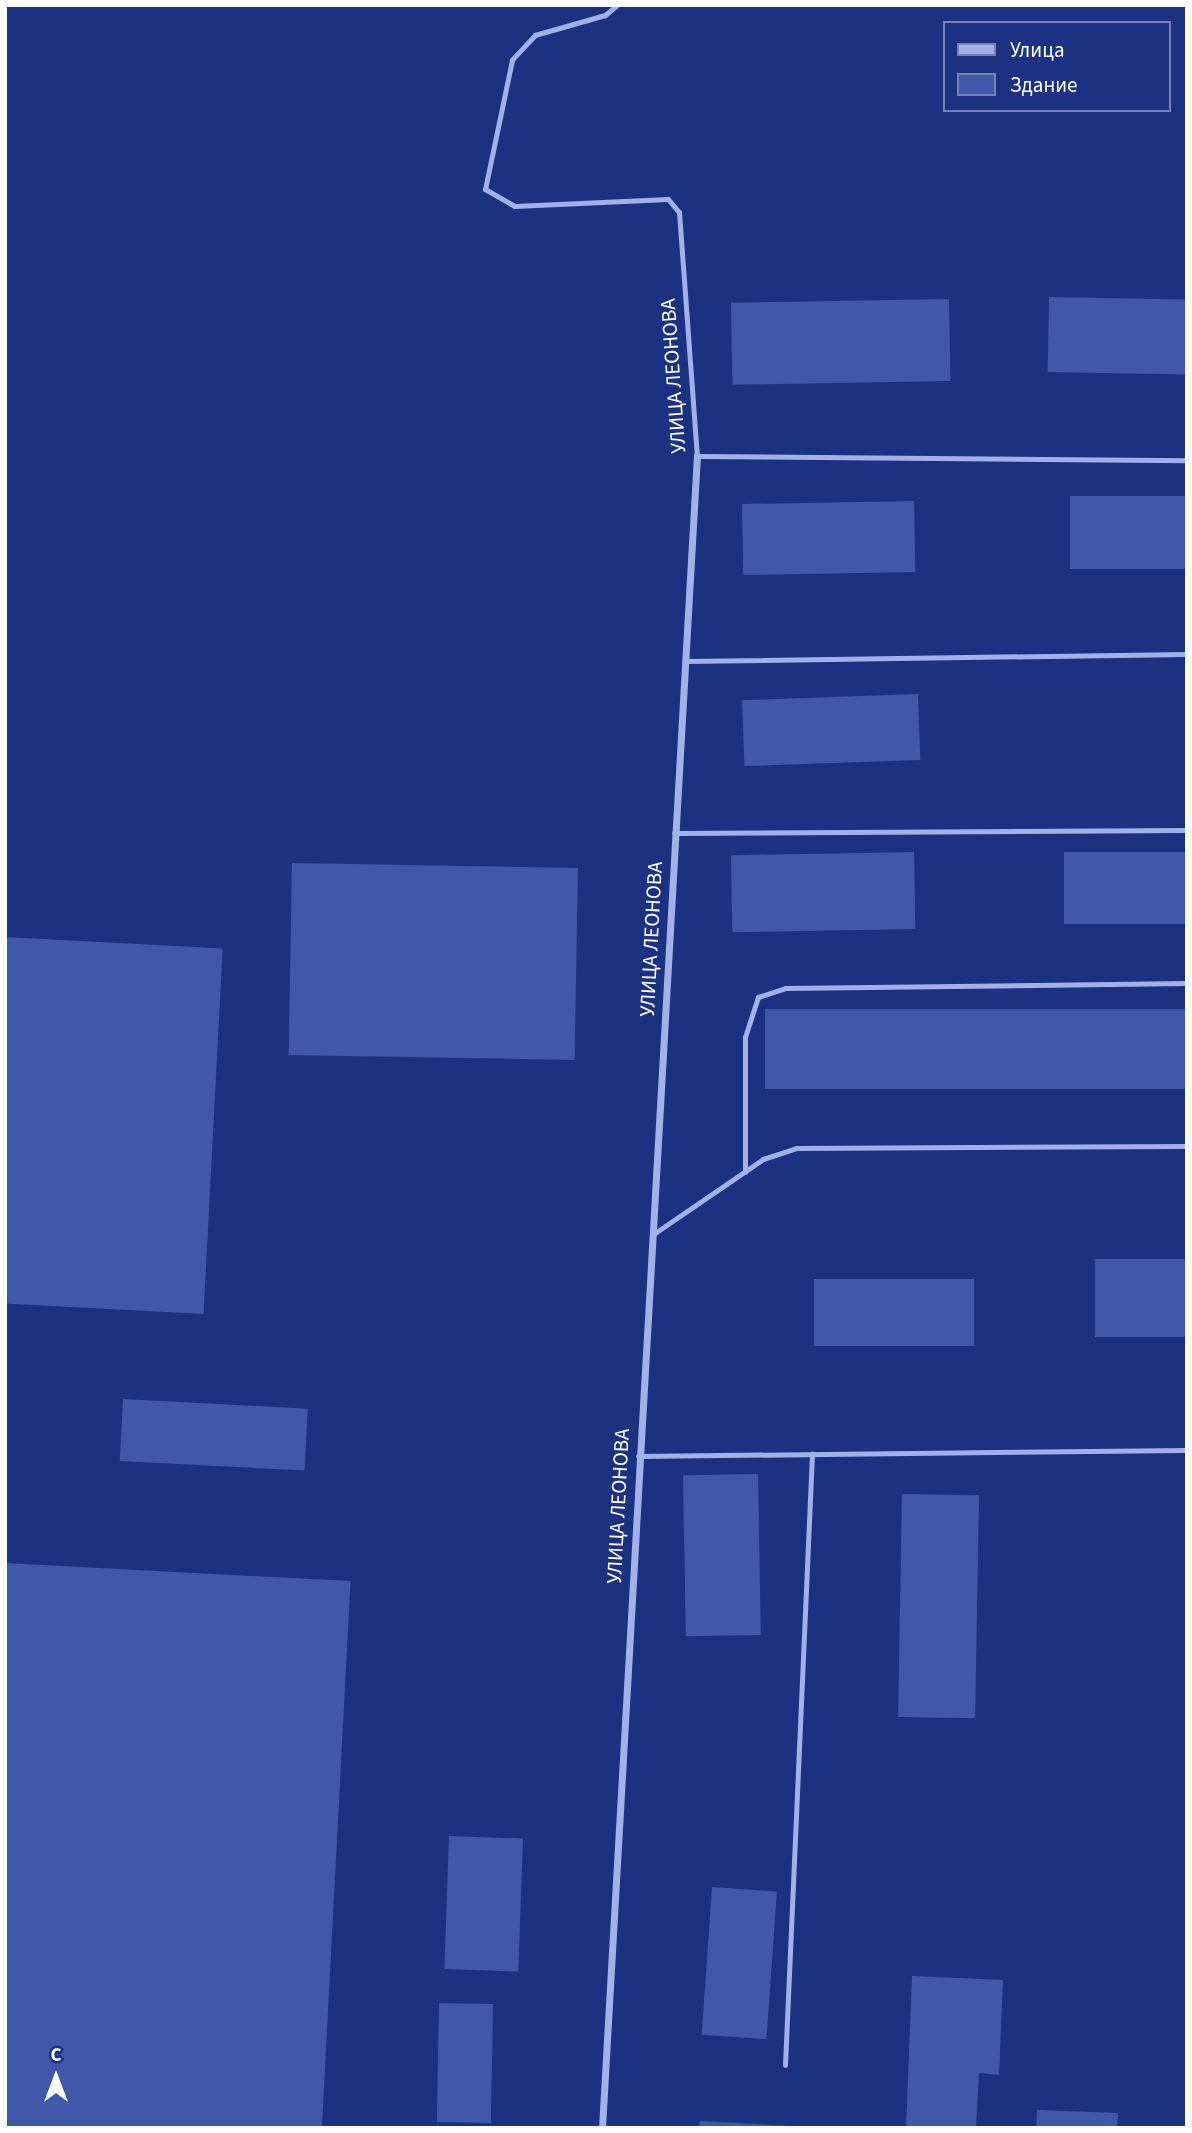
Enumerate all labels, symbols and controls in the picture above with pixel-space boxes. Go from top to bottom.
legend [944,21,1171,112]
text: Улица [1010,35,1065,65]
text: Здание [1010,70,1078,100]
street label: УЛИЦА ЛЕОНОВА [655,298,691,454]
street label: УЛИЦА ЛЕОНОВА [634,861,668,1017]
street label: УЛИЦА ЛЕОНОВА [601,1428,635,1584]
north arrow [21,2042,91,2112]
text: С [50,2042,62,2069]

